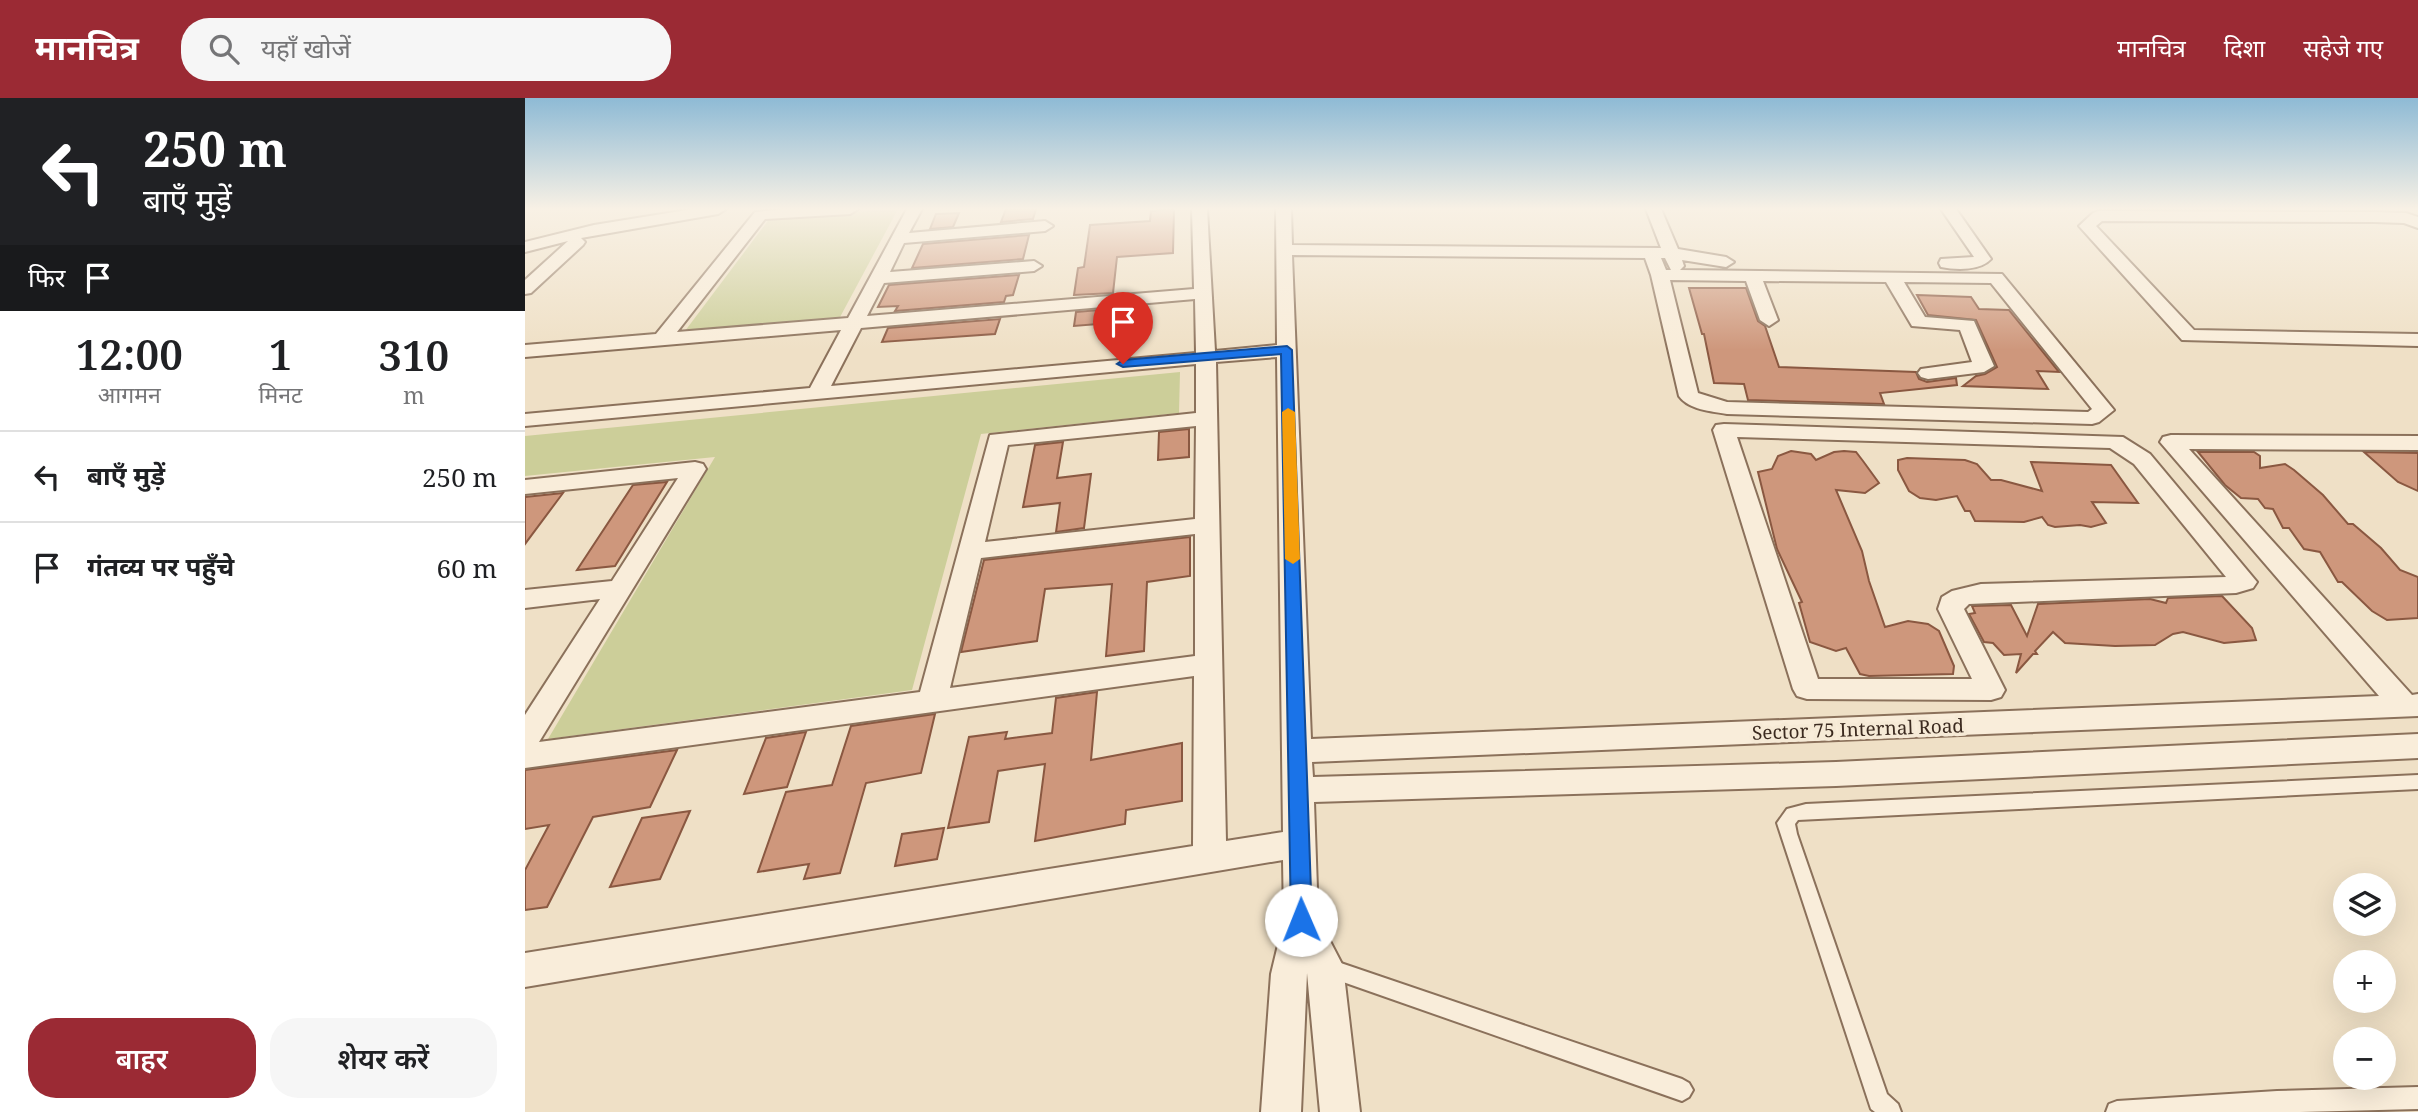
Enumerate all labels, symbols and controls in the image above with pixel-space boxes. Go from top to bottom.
search box [181,18,671,81]
text: मानचित्र [35,25,139,70]
icon: search [205,30,243,68]
text: यहाँ खोजें [261,30,351,66]
text: मानचित्र [2117,31,2186,64]
text: दिशा [2224,31,2265,64]
text: सहेजे गए [2303,31,2383,64]
text: 250 m [143,115,287,181]
icon: left [28,126,119,217]
text: बाएँ मुड़ें [143,178,232,221]
text: फिर [28,259,65,295]
icon: arrive [79,259,117,297]
pin [1093,292,1153,364]
icon: arrive [1104,303,1142,341]
text: 12:00 [76,325,183,382]
text: 1 [269,325,292,382]
text: 310 [378,326,449,383]
text: आगमन [98,378,161,410]
text: मिनट [259,378,303,410]
text: m [403,379,425,411]
text: बाएँ मुड़ें [87,457,165,493]
icon: left [28,458,66,496]
text: 250 m [422,459,497,495]
text: गंतव्य पर पहुँचे [87,548,234,584]
icon: arrive [28,549,66,587]
text: 60 m [437,550,497,586]
street label: Sector 75 Internal Road [1752,712,1965,746]
map controls [2333,873,2396,1090]
button: layers [2333,873,2396,936]
position arrow [1264,883,1338,957]
button: + [2333,950,2396,1013]
button: बाहर [28,1018,256,1098]
button: शेयर करें [270,1018,497,1098]
button: − [2333,1027,2396,1090]

